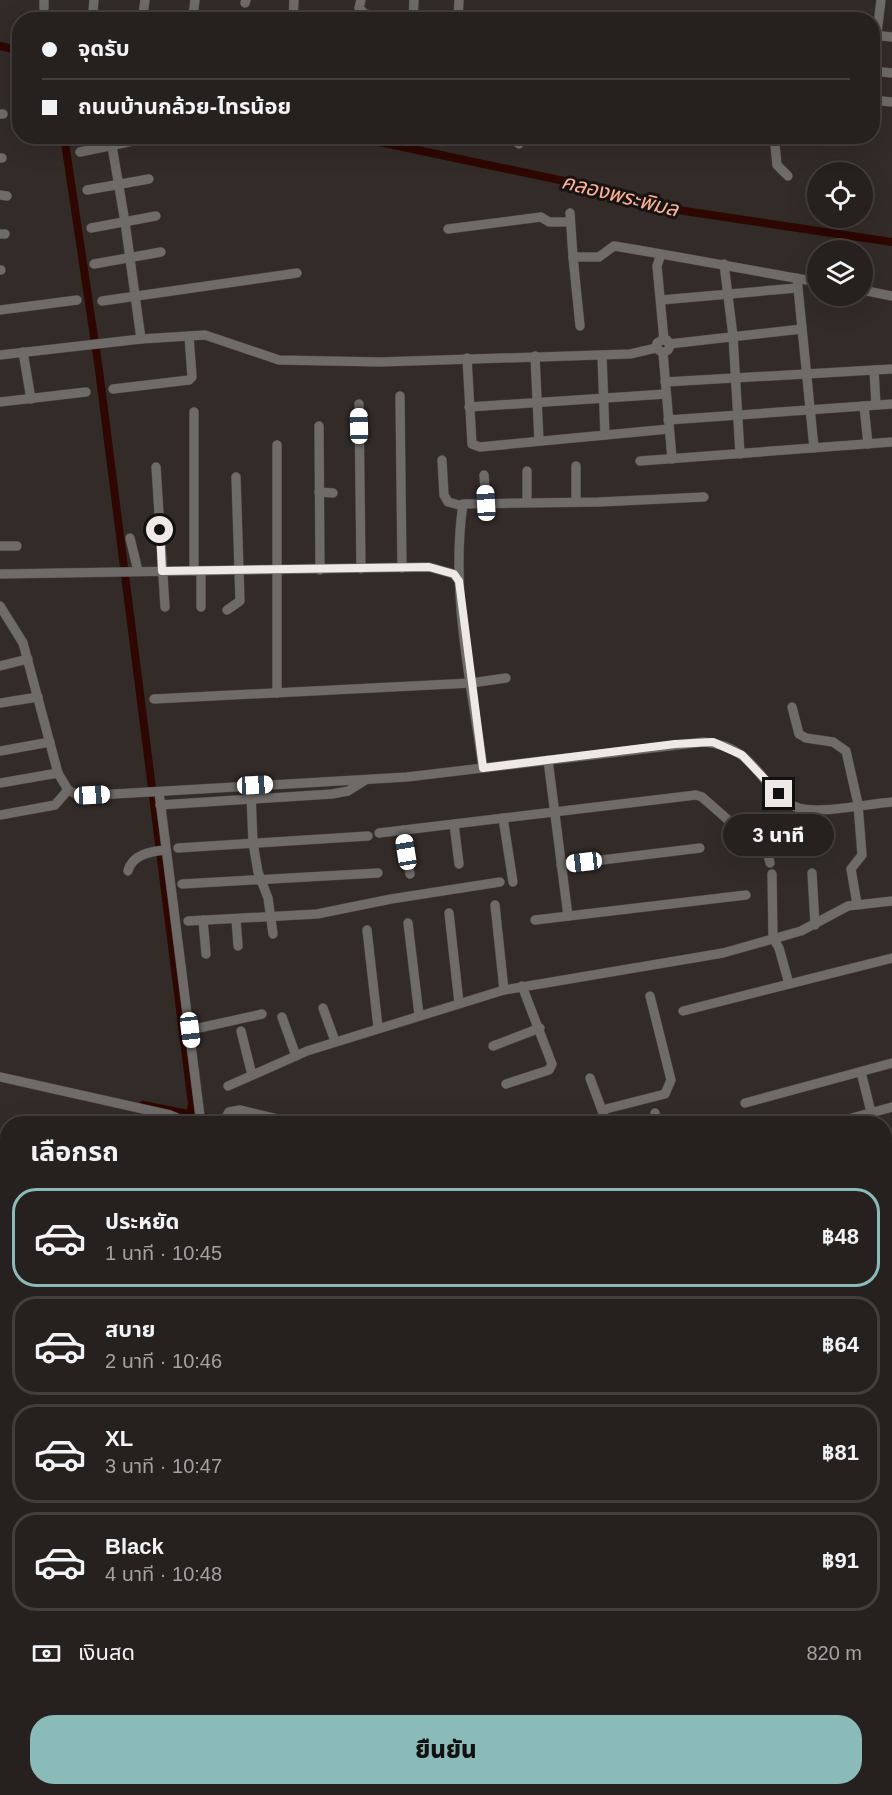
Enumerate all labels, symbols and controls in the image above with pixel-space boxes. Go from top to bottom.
text: จุดรับ [78,36,130,61]
text: ถนนบ้านกล้วย-ไทรน้อย [78,94,291,119]
map controls [807,162,873,306]
button: locate [807,162,873,228]
water label: คลองพระพิมล [559,169,682,221]
button: layers [807,240,873,306]
car [350,408,368,444]
car [476,485,496,521]
route start [146,516,173,543]
car [237,775,273,795]
route end [765,780,792,807]
car [74,785,110,805]
callout: 3 นาที [724,815,834,857]
text: 3 นาที [753,824,804,846]
car [394,833,418,871]
car [565,851,603,873]
car [179,1011,201,1049]
text: เลือกรถ [30,1137,119,1167]
text: ประหยัด [105,1209,180,1234]
icon: car [33,1211,87,1265]
text: ฿48 [822,1224,859,1249]
text: 1 นาที · 10:45 [105,1242,222,1264]
text: สบาย [105,1317,155,1342]
icon: car [33,1319,87,1373]
text: ฿64 [822,1332,859,1357]
text: 2 นาที · 10:46 [105,1350,222,1372]
text: XL [105,1426,133,1451]
icon: car [33,1427,87,1481]
text: ฿81 [822,1440,859,1465]
text: 3 นาที · 10:47 [105,1455,222,1477]
text: Black [105,1534,164,1559]
icon: car [33,1535,87,1589]
text: ฿91 [822,1548,859,1573]
text: 4 นาที · 10:48 [105,1563,222,1585]
icon: cash [30,1637,63,1670]
text: เงินสด [78,1640,135,1665]
text: 820 m [806,1642,862,1664]
button: ยืนยัน [30,1715,862,1784]

